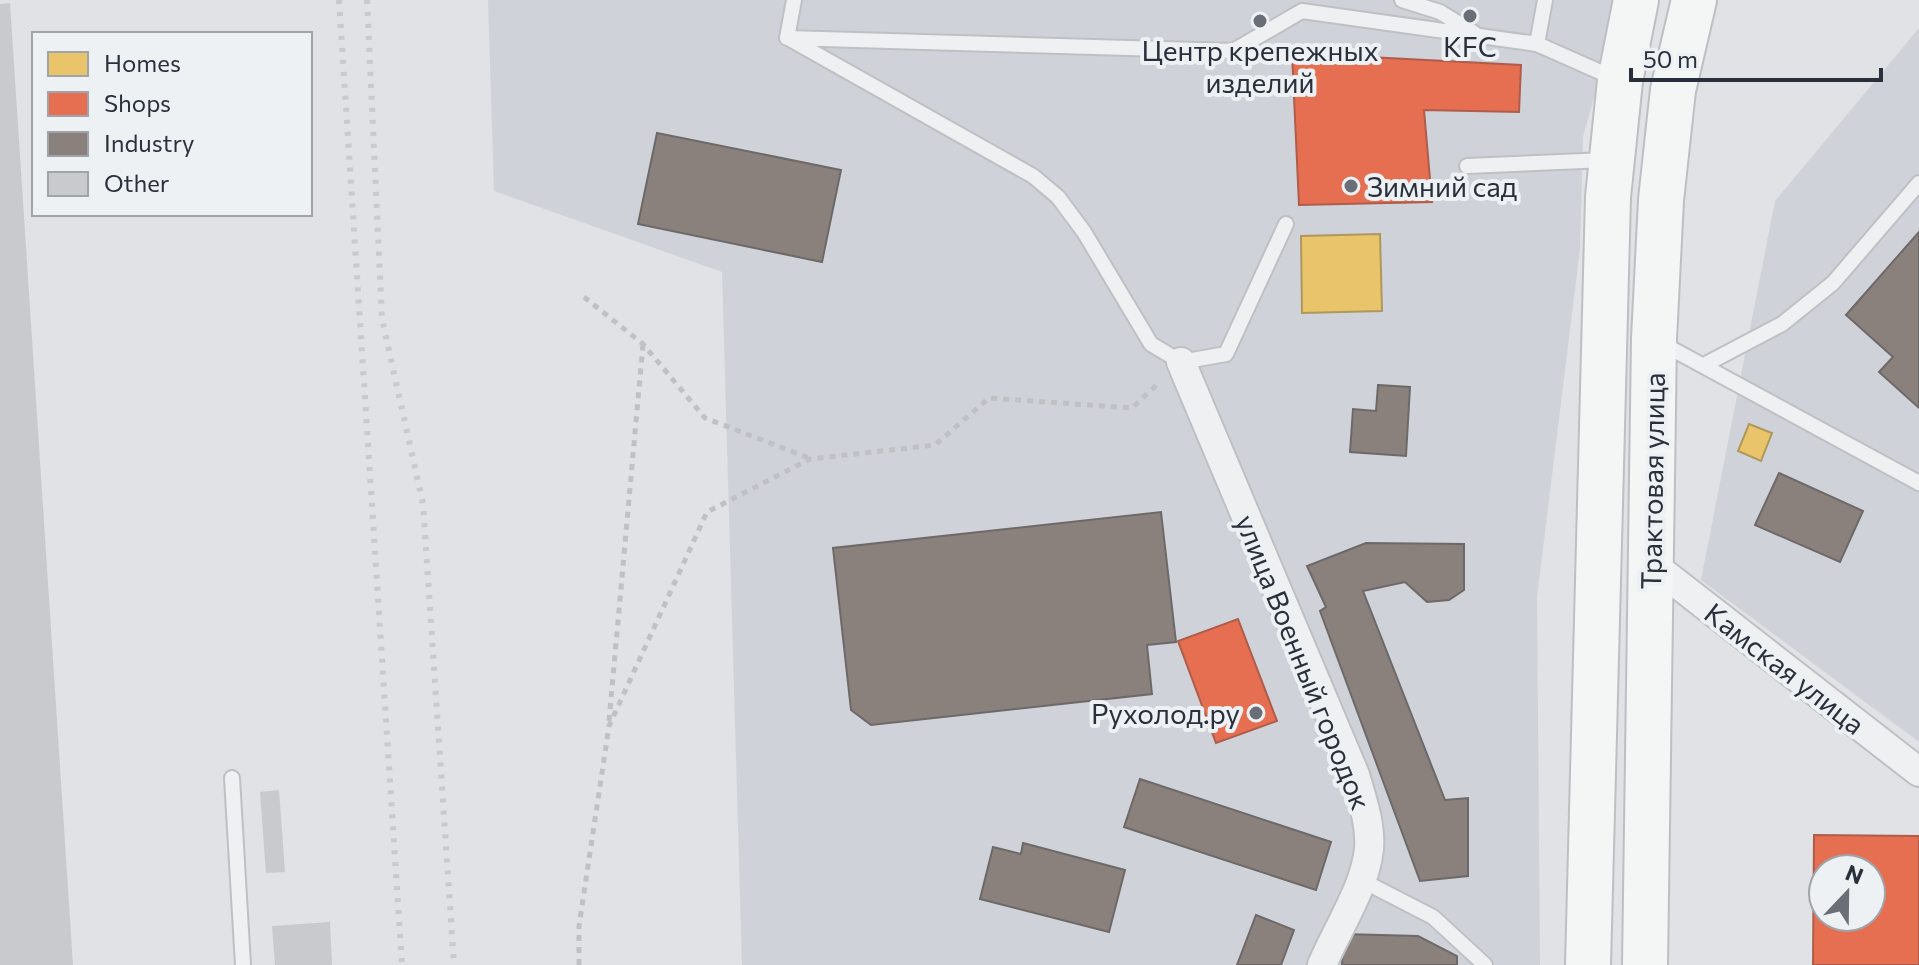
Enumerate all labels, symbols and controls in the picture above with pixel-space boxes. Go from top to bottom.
marker: KFC [1461,7,1479,25]
marker: Центр крепежных изделий [1251,12,1269,30]
place label: KFC [1443,29,1497,63]
legend [32,32,312,216]
scale bar [1631,32,1881,82]
place label: Центр крепежных изделий [1141,33,1379,99]
text: 50 m [1643,44,1698,73]
text: Homes [104,48,181,77]
text: Shops [104,88,171,117]
text: Industry [104,128,194,157]
text: Other [104,168,170,197]
place label: Зимний сад [1367,169,1517,203]
marker: Зимний сад [1342,177,1360,195]
street label: Трактовая улица [1633,372,1671,590]
street label: улица Военный городок [1229,510,1379,814]
street label: Камская улица [1698,595,1872,741]
place label: Рухолод.ру [1091,696,1240,730]
marker: Рухолод.ру [1247,704,1265,722]
north arrow [1807,853,1887,933]
text: N [1842,858,1867,890]

